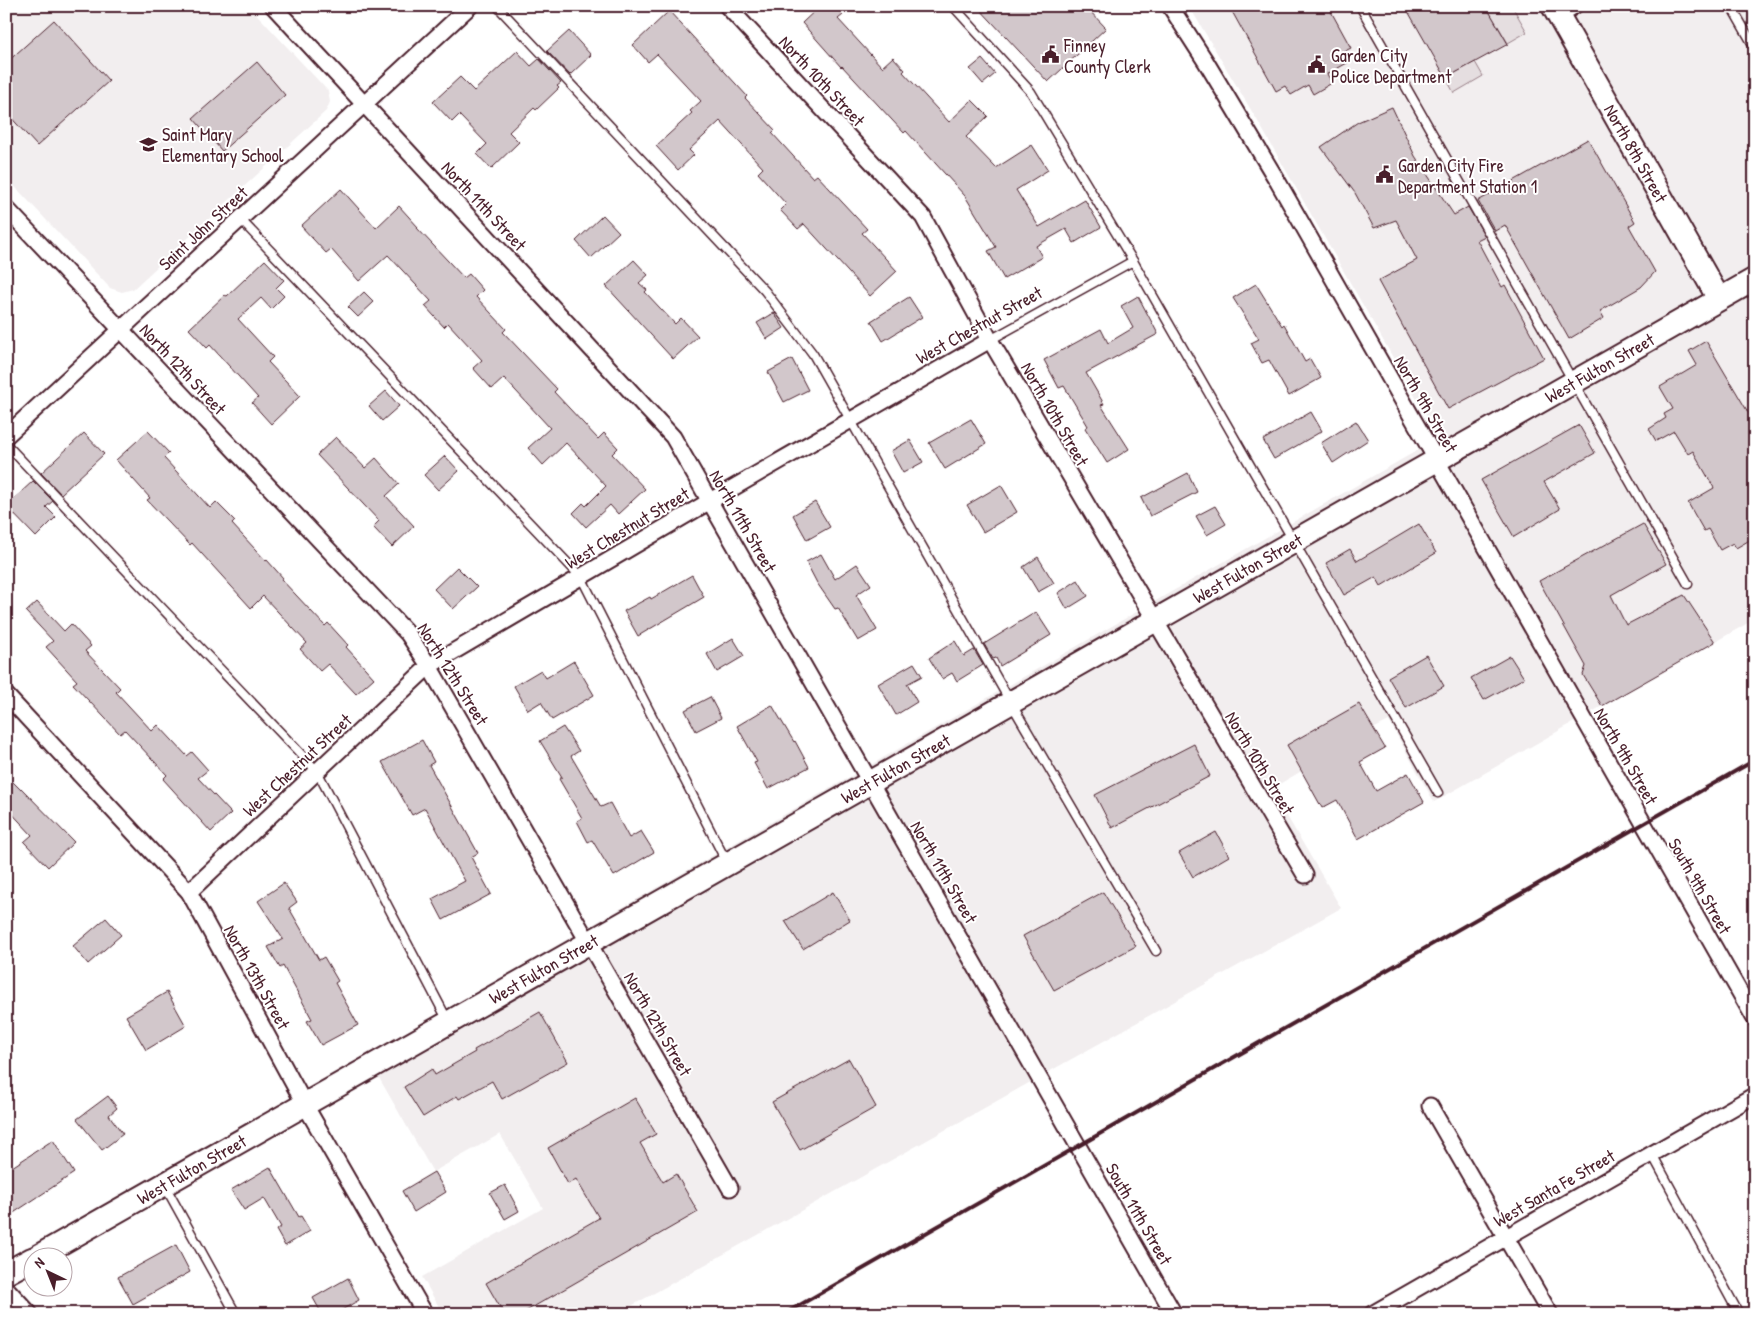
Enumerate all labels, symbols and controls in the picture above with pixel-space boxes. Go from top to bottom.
street label: North 10th Street [773,30,871,133]
place label: Finney County Clerk [1063,33,1151,79]
place label: Garden City Police Department [1331,43,1452,89]
public building icon: Finney County Clerk [1040,45,1060,65]
public building icon: Garden City Police Department [1307,55,1327,75]
street label: North 8th Street [1598,99,1675,207]
place label: Saint Mary Elementary School [162,122,284,168]
school or university icon: Saint Mary Elementary School [138,134,158,154]
place label: Garden City Fire Department Station 1 [1398,153,1537,199]
street label: North 11th Street [436,156,533,257]
public building icon: Garden City Fire Department Station 1 [1374,165,1394,185]
street label: Saint John Street [153,180,254,276]
street label: West Chestnut Street [911,280,1047,370]
street label: North 12th Street [134,318,232,421]
street label: West Fulton Street [1540,326,1659,409]
street label: North 9th Street [1388,351,1464,458]
street label: North 10th Street [1015,358,1095,471]
street label: North 11th Street [704,465,783,578]
street label: West Chestnut Street [560,481,694,575]
street label: West Fulton Street [1188,527,1307,609]
street label: North 12th Street [412,618,495,731]
street label: North 9th Street [1588,703,1664,810]
street label: West Chestnut Street [237,707,358,822]
street label: North 10th Street [1219,707,1301,820]
street label: West Fulton Street [836,727,955,809]
street label: North 11th Street [905,816,984,929]
street label: South 9th Street [1662,833,1738,939]
street label: North 13th Street [218,920,296,1035]
street label: West Fulton Street [484,927,603,1010]
street label: North 12th Street [618,967,698,1081]
street label: West Fulton Street [132,1128,251,1210]
street label: West Santa Fe Street [1489,1143,1620,1233]
street label: South 11th Street [1100,1159,1179,1270]
north arrow [22,1248,72,1298]
text: N [30,1252,48,1272]

